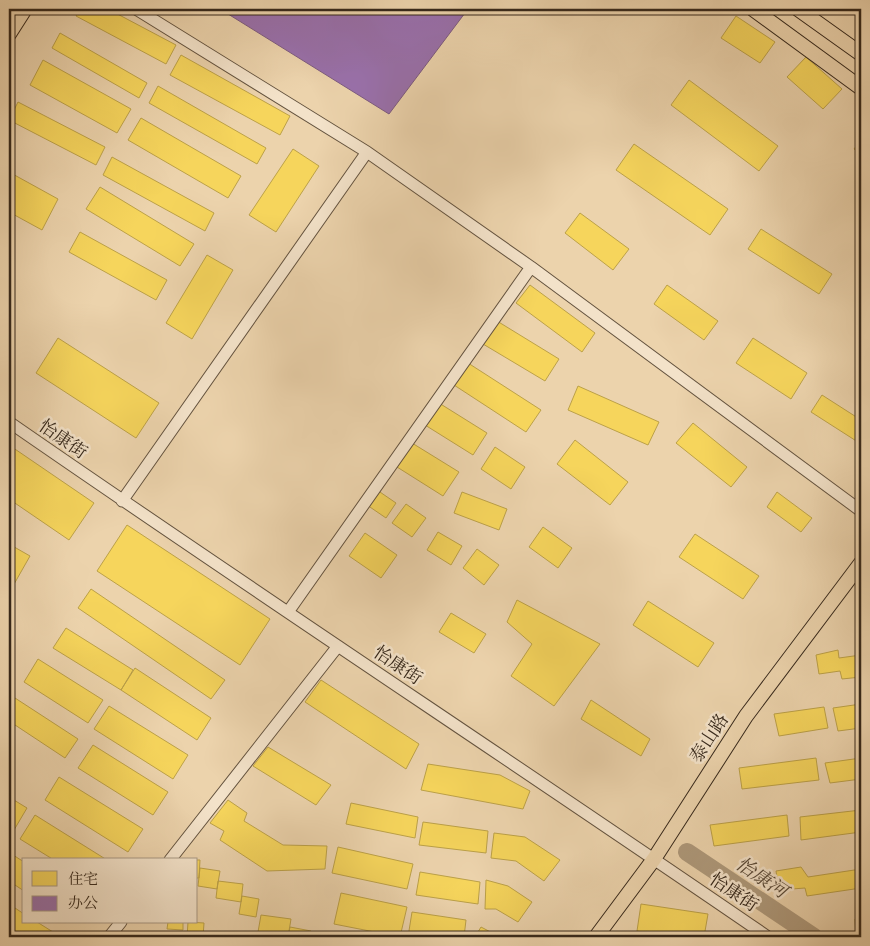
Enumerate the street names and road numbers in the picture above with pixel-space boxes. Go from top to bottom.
street label: 怡康街 [34,414,92,464]
street label: 怡康街 [369,640,427,690]
street label: 泰山路 [684,709,734,767]
street label: 怡康街 [705,867,763,917]

